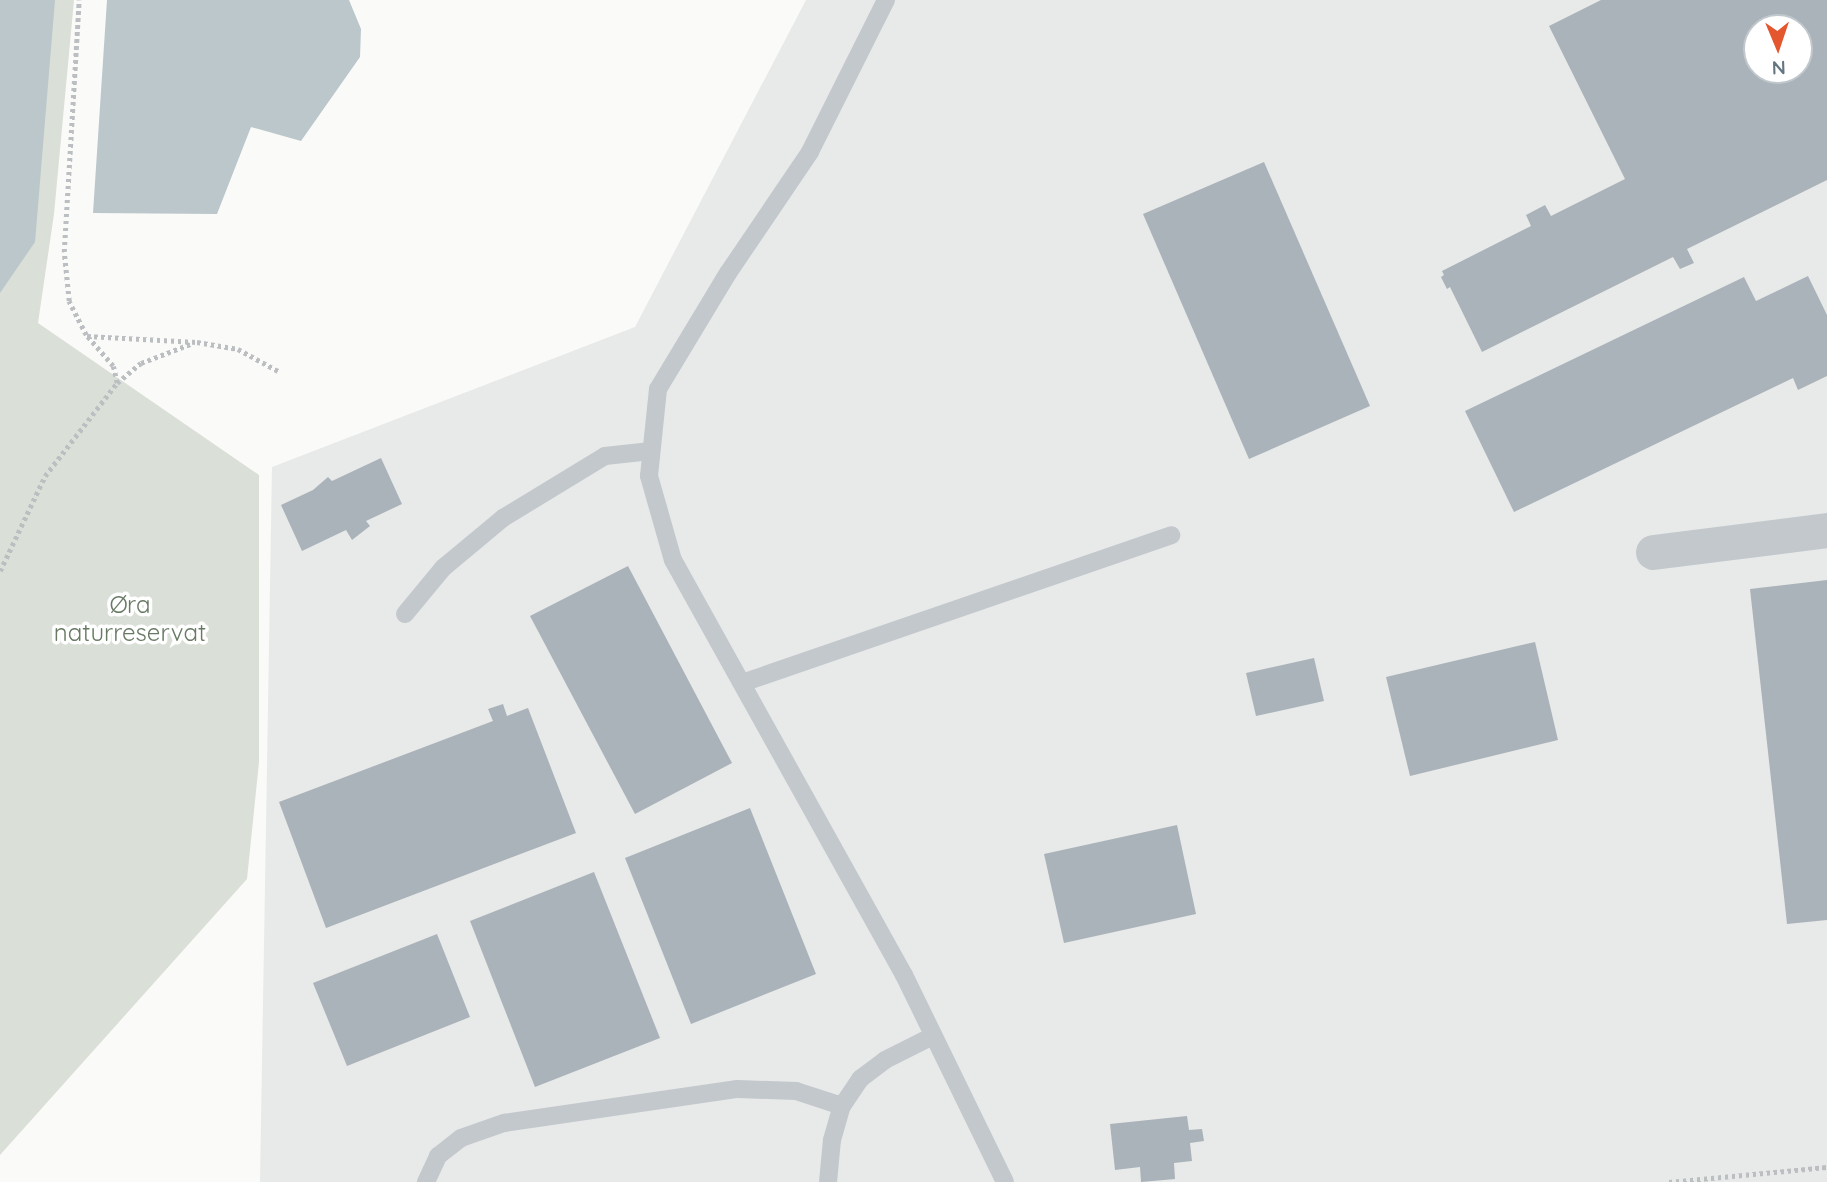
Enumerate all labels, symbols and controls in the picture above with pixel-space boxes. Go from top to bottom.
north arrow [1743,14,1813,84]
text: N [1771,56,1786,80]
park label: Øra naturreservat [54,591,206,647]

